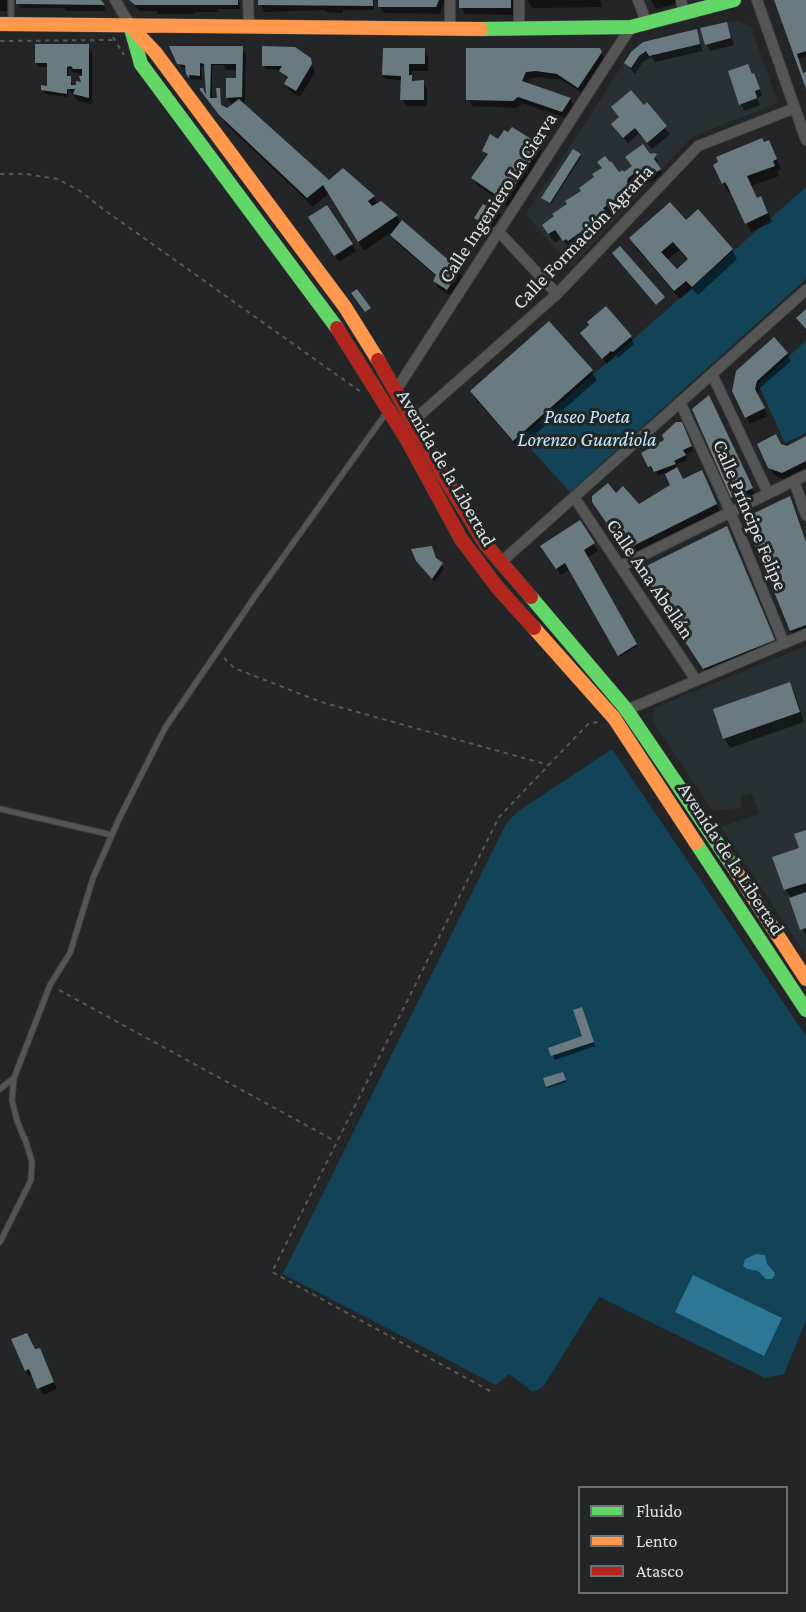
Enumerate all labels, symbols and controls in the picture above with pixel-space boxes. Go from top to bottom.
street label: Calle Ingeniero La Cierva [434,108,562,288]
street label: Calle Formación Agraria [508,160,658,314]
street label: Avenida de la Libertad [391,385,501,551]
park label: Paseo Poeta Lorenzo Guardiola [517,405,657,452]
street label: Calle Príncipe Felipe [707,436,793,594]
street label: Calle Ana Abellán [601,514,699,644]
street label: Avenida de la Libertad [673,778,789,940]
legend [578,1486,788,1594]
text: Fluido [636,1501,682,1521]
text: Lento [636,1531,677,1551]
text: Atasco [636,1561,684,1581]

